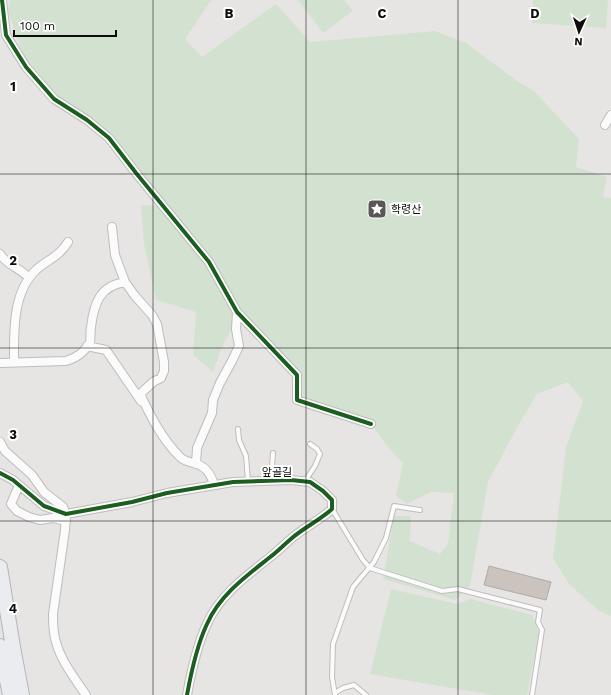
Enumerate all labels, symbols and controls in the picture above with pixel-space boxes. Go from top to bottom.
text: B [225,6,234,21]
text: C [378,6,387,21]
text: D [530,6,540,21]
scale bar [14,12,116,38]
north arrow [559,12,599,52]
text: 100 m [20,19,55,33]
text: N [574,35,583,48]
text: 1 [10,79,16,94]
place icon: 학령산 [366,198,388,220]
place label: 학령산 [391,203,421,216]
text: 2 [9,253,17,268]
text: 3 [9,427,17,442]
street label: 앞골길 [262,466,292,479]
text: 4 [9,601,18,616]

